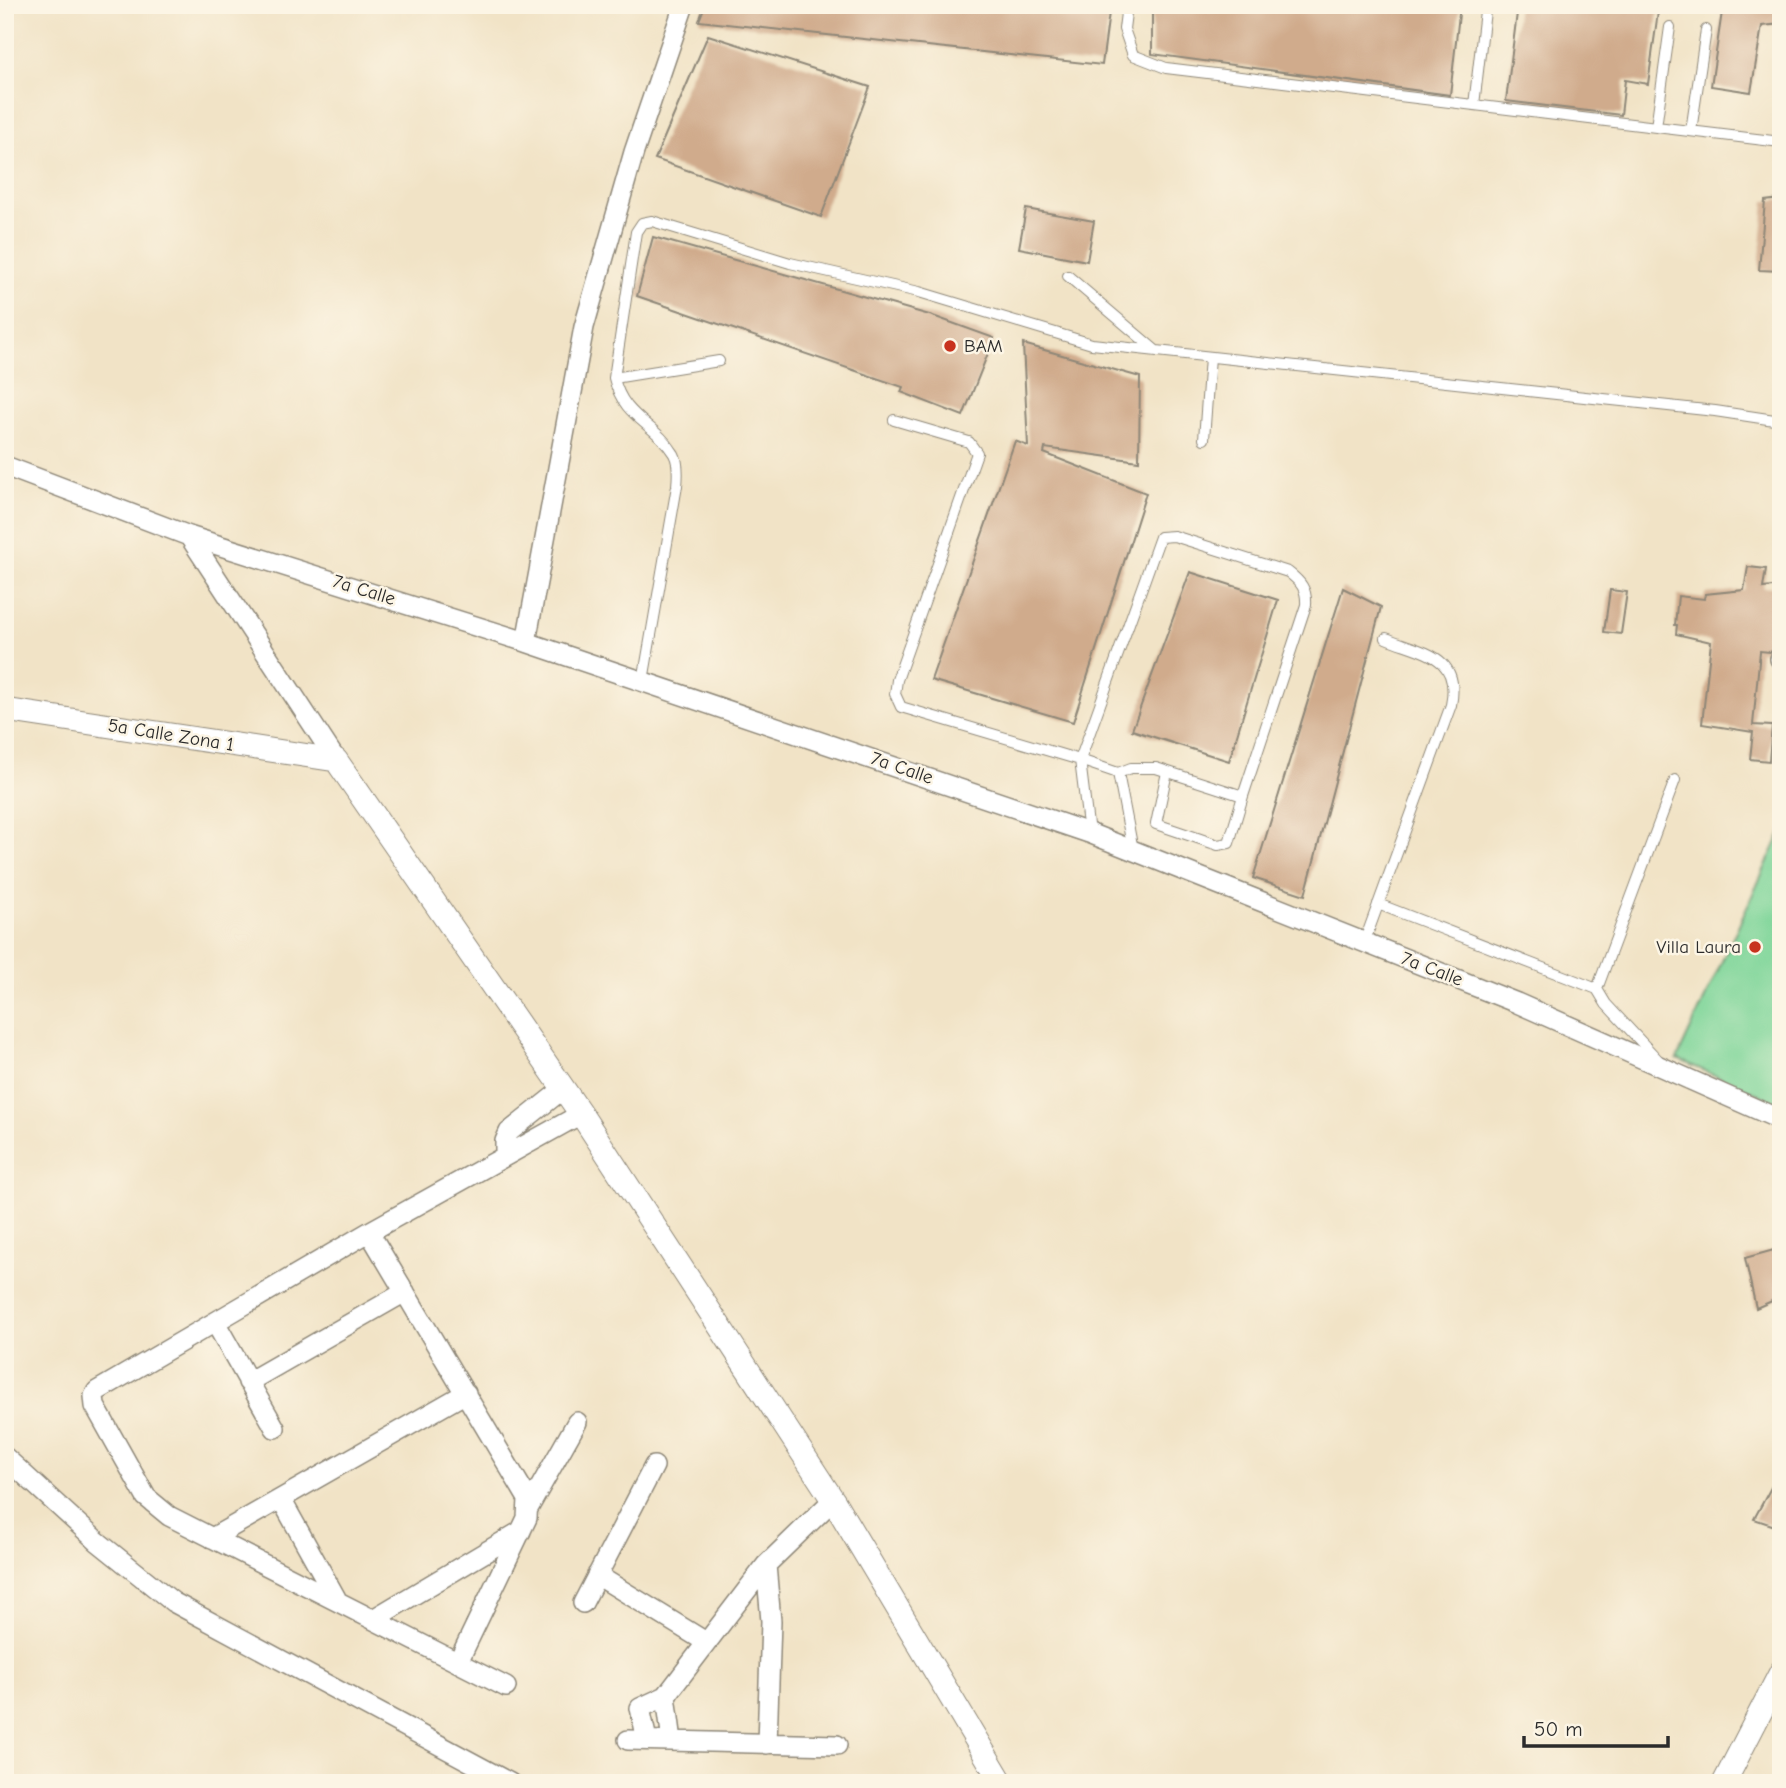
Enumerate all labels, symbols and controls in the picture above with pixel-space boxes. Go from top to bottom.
place label: BAM [964,335,1003,357]
marker: BAM [942,338,958,354]
street label: 7a Calle [330,570,398,610]
street label: 5a Calle Zona 1 [106,714,236,756]
street label: 7a Calle [868,747,936,789]
place label: Villa Laura [1656,936,1741,958]
marker: Villa Laura [1747,939,1763,955]
street label: 7a Calle [1398,947,1466,991]
scale bar [1524,1704,1667,1748]
text: 50 m [1534,1717,1583,1741]

